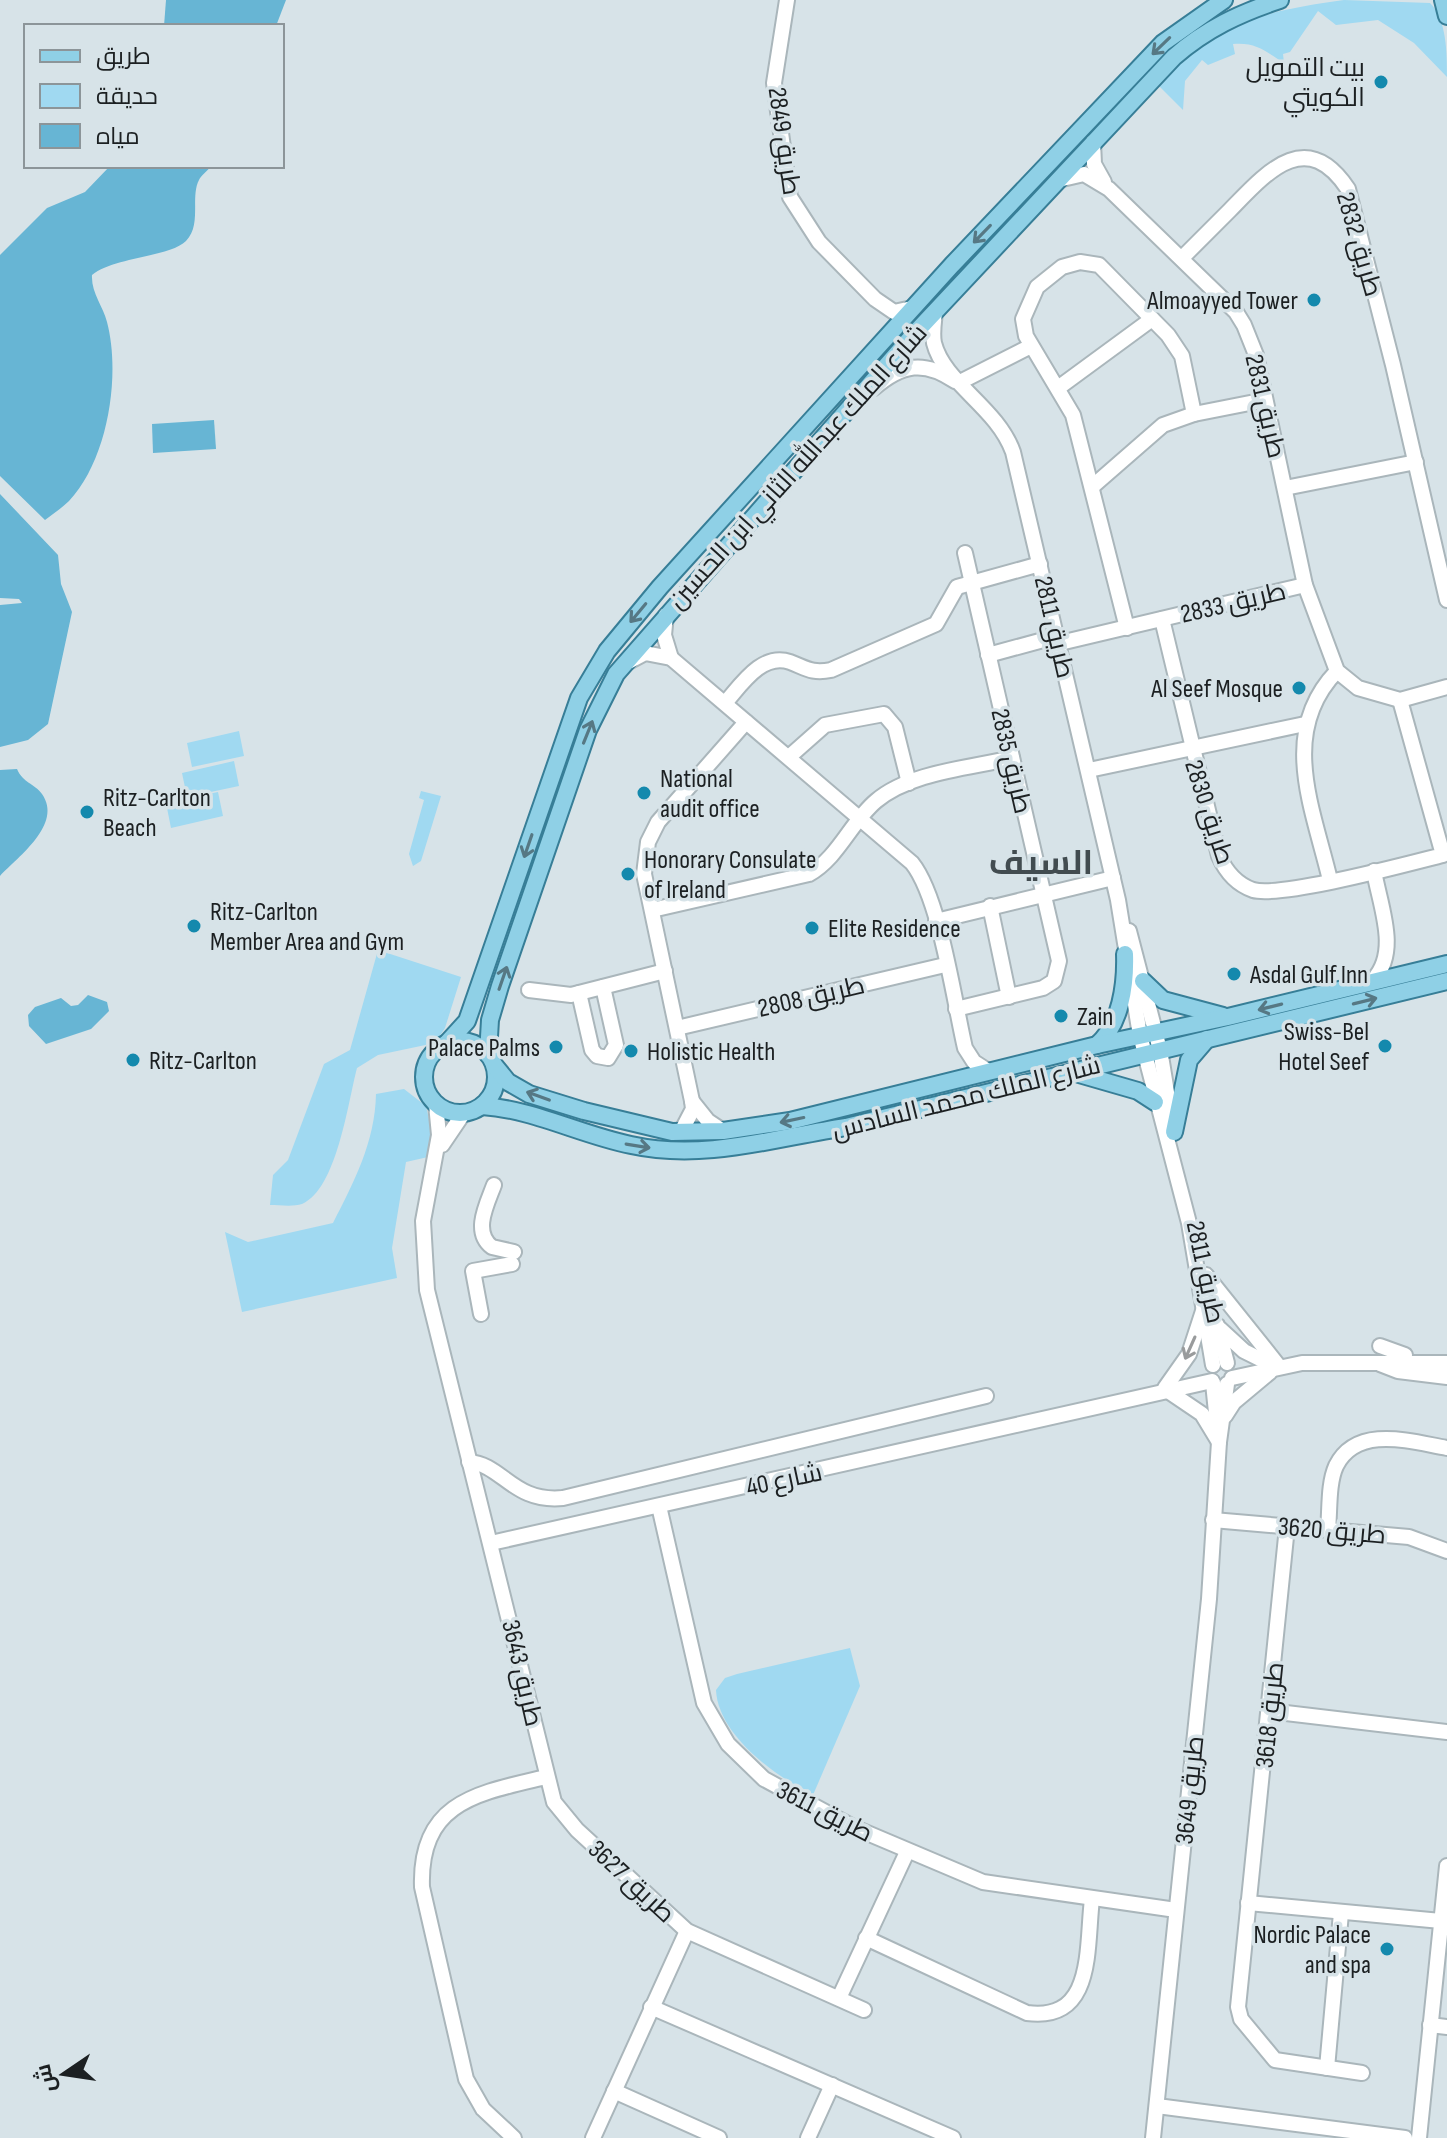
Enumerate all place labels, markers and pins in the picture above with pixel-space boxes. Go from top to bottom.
place label: بيت التمويل الكويتي [1246,53,1365,118]
marker: بيت التمويل الكويتي [1372,73,1390,91]
place label: Almoayyed Tower [1146,286,1299,317]
marker: Almoayyed Tower [1305,291,1323,309]
place label: Al Seef Mosque [1150,674,1283,705]
marker: Al Seef Mosque [1290,679,1308,697]
place label: National audit office [660,764,760,825]
place label: Ritz-Carlton Beach [103,783,211,844]
marker: National audit office [635,784,653,802]
marker: Ritz-Carlton Beach [78,803,96,821]
place label: Honorary Consulate of Ireland [644,845,816,906]
marker: Honorary Consulate of Ireland [619,865,637,883]
place label: Ritz-Carlton Member Area and Gym [210,897,404,958]
place label: Elite Residence [828,914,961,945]
marker: Ritz-Carlton Member Area and Gym [185,917,203,935]
marker: Elite Residence [803,919,821,937]
place label: Asdal Gulf Inn [1249,960,1368,991]
marker: Asdal Gulf Inn [1225,965,1243,983]
place label: Zain [1077,1002,1113,1033]
marker: Zain [1052,1007,1070,1025]
place label: Swiss-Bel Hotel Seef [1278,1017,1369,1078]
place label: Palace Palms [428,1033,540,1064]
place label: Holistic Health [647,1037,775,1068]
marker: Swiss-Bel Hotel Seef [1376,1037,1394,1055]
marker: Palace Palms [547,1038,565,1056]
marker: Holistic Health [622,1042,640,1060]
place label: Ritz-Carlton [149,1046,257,1077]
marker: Ritz-Carlton [124,1051,142,1069]
place label: Nordic Palace and spa [1253,1920,1371,1981]
marker: Nordic Palace and spa [1378,1940,1396,1958]

